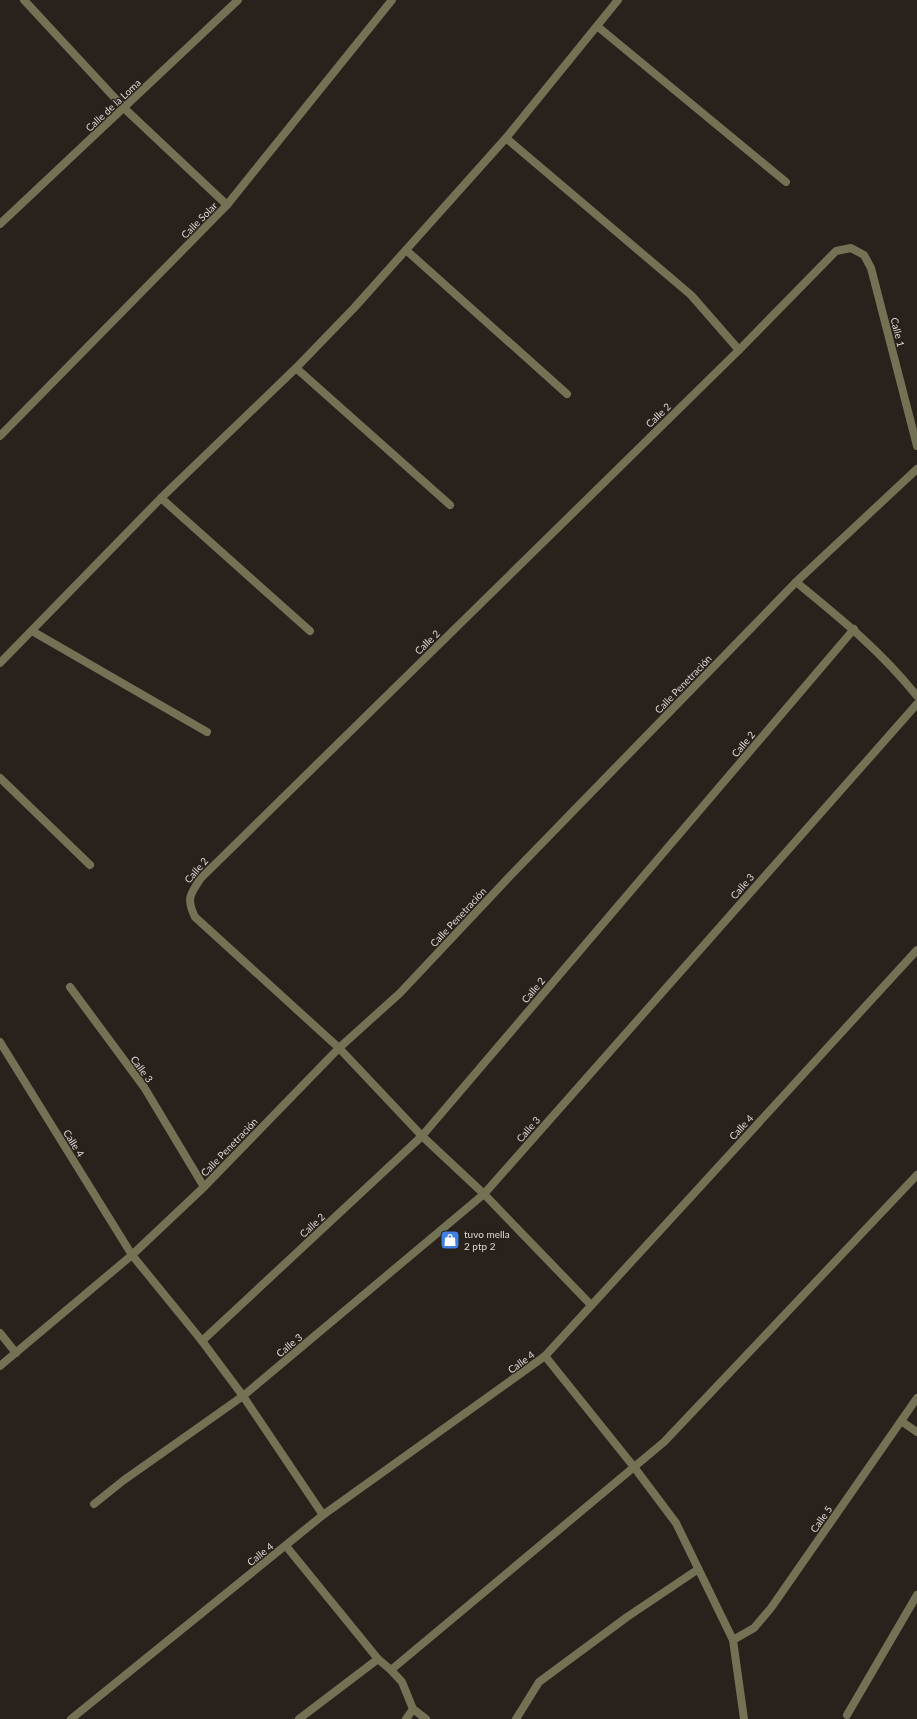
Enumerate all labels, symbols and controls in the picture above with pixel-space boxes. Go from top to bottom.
street label: Calle de la Loma [83,76,143,134]
street label: Calle Solar [178,199,220,241]
street label: Calle 1 [889,316,907,348]
street label: Calle 2 [643,400,673,430]
street label: Calle 2 [412,627,442,657]
street label: Calle Penetración [652,652,714,716]
street label: Calle 2 [729,728,757,759]
street label: Calle 2 [182,855,211,885]
street label: Calle 3 [728,871,757,901]
street label: Calle Penetración [427,885,489,949]
street label: Calle 2 [519,974,547,1005]
street label: Calle 3 [128,1053,156,1085]
street label: Calle 4 [726,1112,756,1142]
street label: Calle 3 [514,1114,543,1144]
street label: Calle Penetración [198,1115,260,1179]
street label: Calle 4 [61,1127,87,1159]
street label: Calle 2 [297,1210,327,1240]
place label: tuvo mella 2 ptp 2 [464,1228,510,1252]
shop icon: tuvo mella 2 ptp 2 [439,1229,461,1251]
street label: Calle 3 [274,1331,305,1359]
street label: Calle 4 [505,1348,537,1376]
street label: Calle 5 [807,1503,835,1535]
street label: Calle 4 [245,1540,276,1568]

